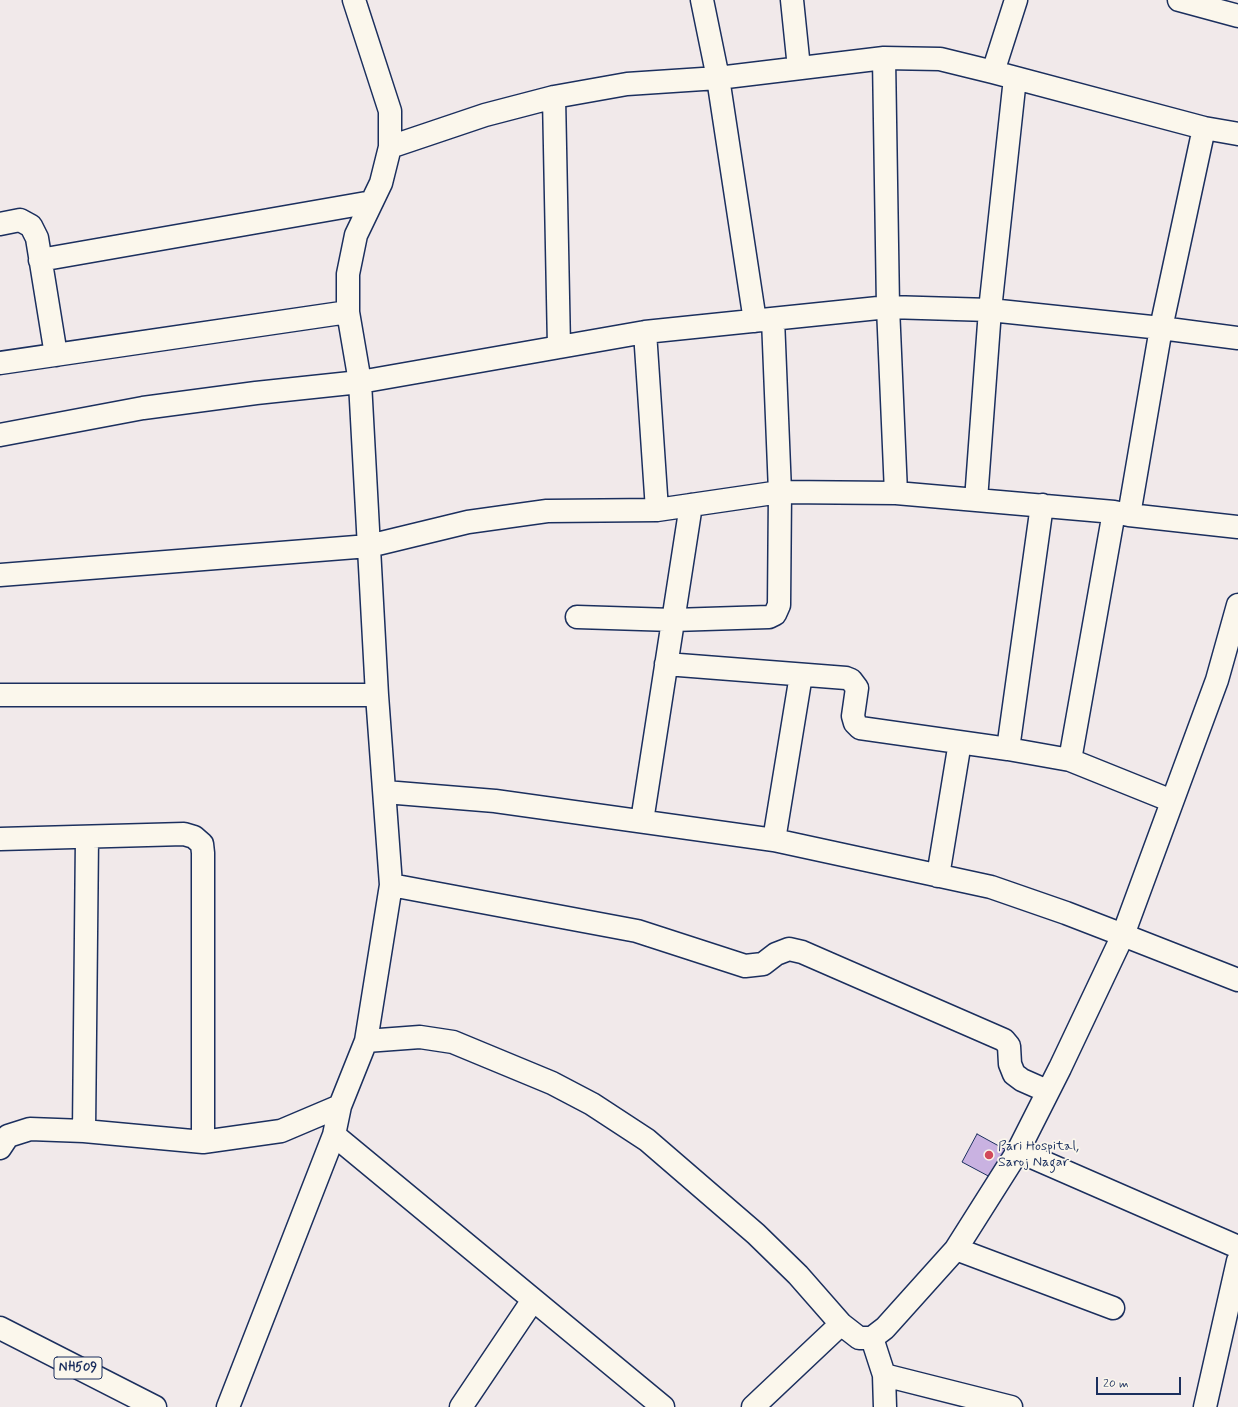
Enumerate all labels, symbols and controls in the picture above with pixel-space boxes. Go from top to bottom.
place label: Pari Hospital, Saroj Nagar [998,1139,1079,1172]
marker: Pari Hospital, Saroj Nagar [983,1149,995,1161]
road number: NH509 [54,1357,102,1379]
scale bar [1098,1369,1183,1395]
text: 20 m [1103,1376,1129,1392]

